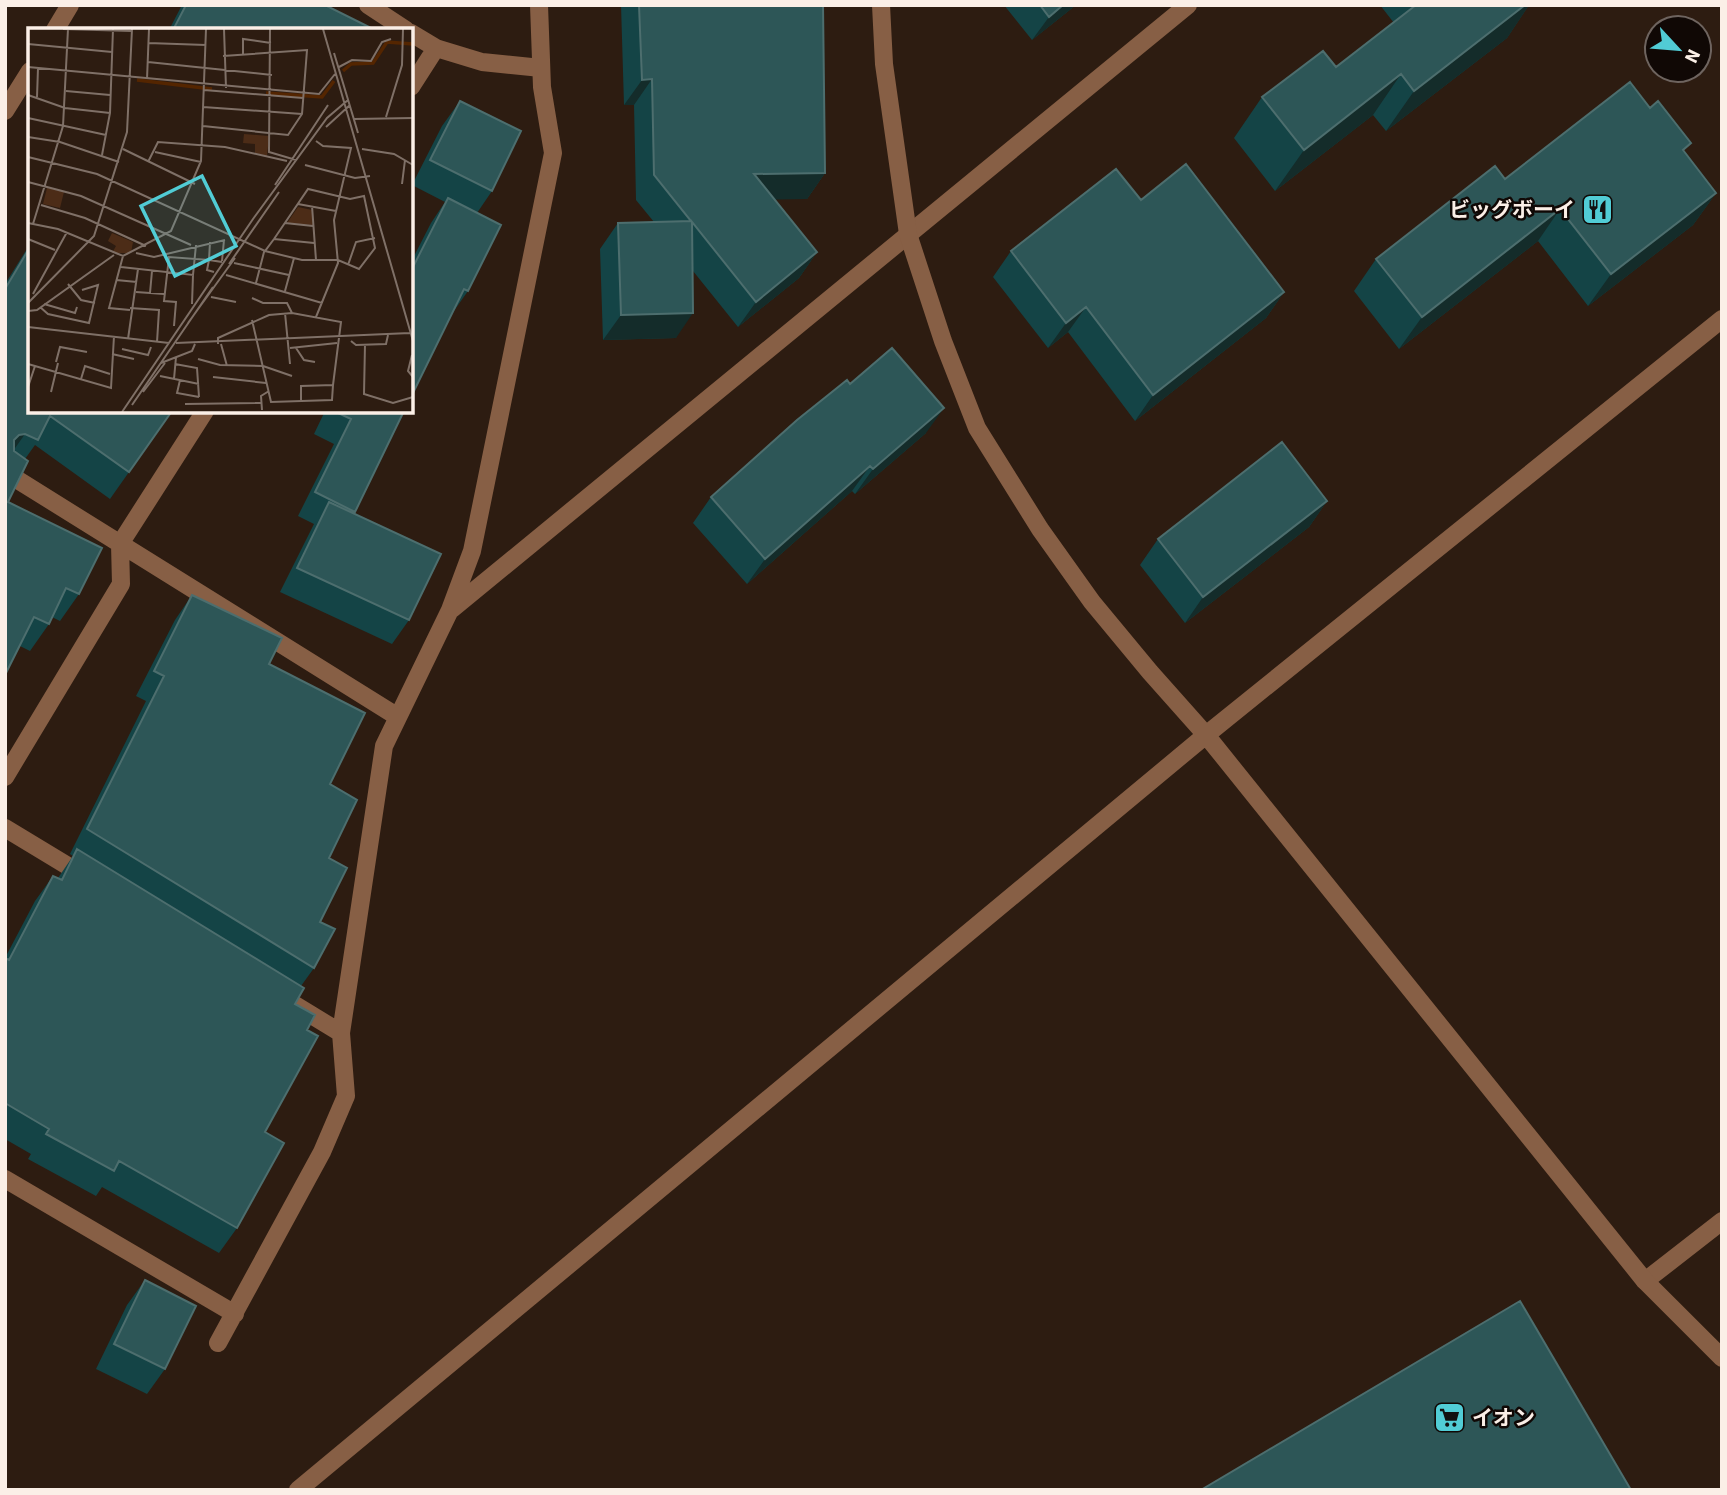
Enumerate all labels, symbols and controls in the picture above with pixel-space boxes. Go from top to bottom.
north arrow [1643,14,1713,84]
inset map [28,28,413,413]
text: N [1677,44,1707,67]
restaurant icon: ビッグボーイ [1581,193,1615,227]
place label: ビッグボーイ [1449,195,1575,225]
supermarket icon: イオン [1432,1401,1466,1435]
place label: イオン [1472,1403,1535,1433]

